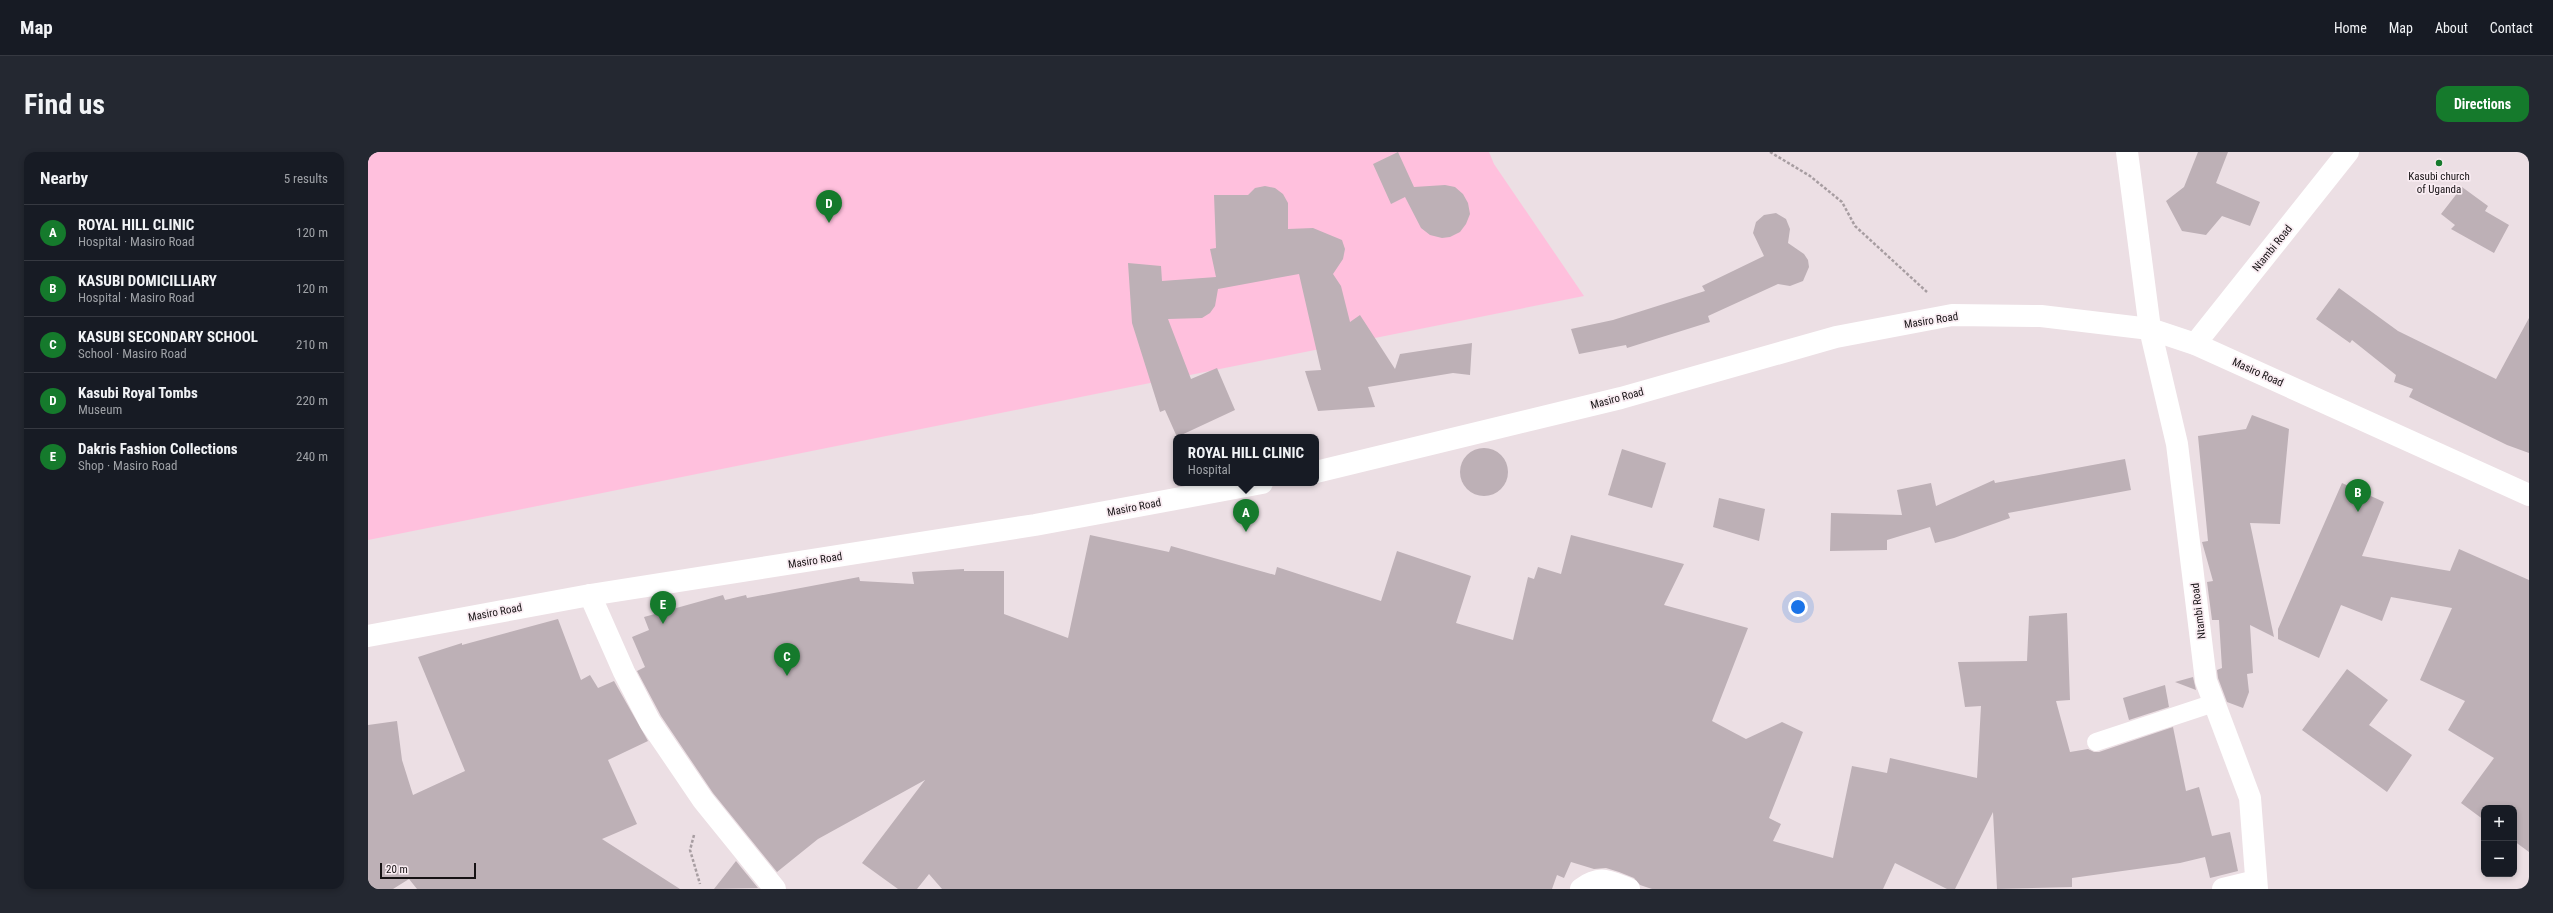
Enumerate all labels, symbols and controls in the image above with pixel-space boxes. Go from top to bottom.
text: Map [20,16,53,39]
text: Home [2334,20,2367,36]
text: Map [2389,20,2413,36]
text: About [2435,20,2468,36]
text: Contact [2490,20,2533,36]
button: Directions [2436,86,2529,122]
text: Find us [24,88,105,121]
marker: Kasubi church of Uganda [2434,158,2444,168]
text: Nearby [40,168,88,188]
place label: Kasubi church of Uganda [2408,170,2470,196]
text: 5 results [284,171,328,186]
pin: D [816,190,842,223]
text: ROYAL HILL CLINIC [78,216,194,234]
street label: Ntambi Road [2250,222,2295,274]
text: A [49,225,57,240]
text: 120 m [296,225,328,240]
text: Hospital · Masiro Road [78,234,195,249]
text: KASUBI DOMICILLIARY [78,272,217,290]
text: B [49,281,57,296]
text: 120 m [296,281,328,296]
text: Hospital · Masiro Road [78,290,195,305]
street label: Masiro Road [1903,310,1959,331]
text: KASUBI SECONDARY SCHOOL [78,328,258,346]
text: C [49,337,57,352]
text: 210 m [296,337,328,352]
text: School · Masiro Road [78,346,187,361]
street label: Masiro Road [2230,355,2285,389]
text: Kasubi Royal Tombs [78,384,198,402]
street label: Masiro Road [1589,385,1645,412]
text: D [49,393,57,408]
text: 220 m [296,393,328,408]
text: Museum [78,402,122,417]
popup [1173,434,1319,486]
text: Dakris Fashion Collections [78,440,238,458]
text: ROYAL HILL CLINIC [1188,444,1304,462]
text: E [50,449,56,464]
text: 240 m [296,449,328,464]
text: Shop · Masiro Road [78,458,178,473]
text: Hospital [1188,462,1231,477]
pin: B [2345,479,2371,512]
street label: Masiro Road [1106,496,1162,519]
pin: A [1233,499,1259,532]
street label: Masiro Road [787,550,843,571]
street label: Ntambi Road [2189,582,2208,640]
pin: E [650,591,676,624]
your location [1788,597,1808,617]
street label: Masiro Road [467,601,523,624]
pin: C [774,643,800,676]
map controls [2481,805,2517,877]
button: + [2481,805,2517,841]
button: − [2481,841,2517,877]
scale bar [380,861,476,880]
text: 20 m [386,863,408,876]

